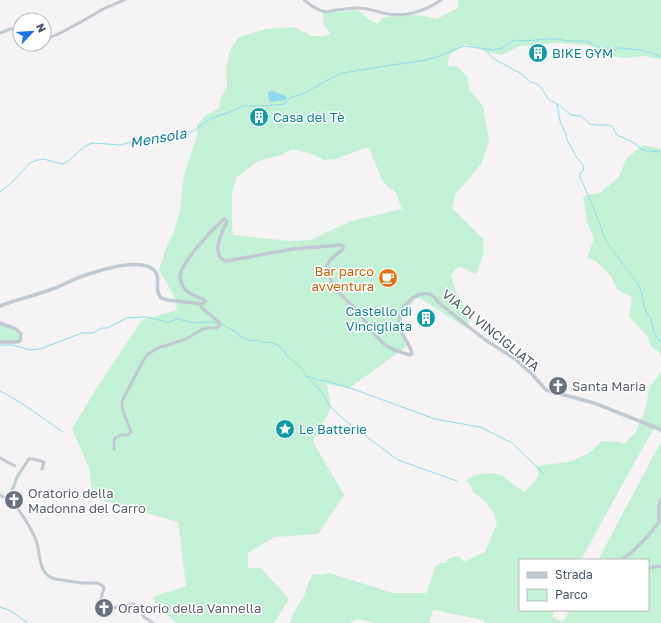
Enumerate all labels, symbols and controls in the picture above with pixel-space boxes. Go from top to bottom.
north arrow [12,12,52,52]
text: N [34,21,49,34]
building icon: BIKE GYM [527,42,549,64]
place label: BIKE GYM [552,45,613,61]
building icon: Casa del Tè [248,106,270,128]
place label: Casa del Tè [273,109,344,125]
water label: Mensola [128,124,189,151]
place label: Bar parco avventura [311,263,374,294]
cafe icon: Bar parco avventura [377,267,399,289]
street label: VIA DI VINCIGLIATA [439,286,543,374]
place label: Castello di Vincigliata [345,303,412,334]
building icon: Castello di Vincigliata [415,307,437,329]
church icon: Santa Maria [547,375,569,397]
place label: Santa Maria [572,378,646,394]
place icon: Le Batterie [274,418,296,440]
place label: Le Batterie [299,421,367,437]
place label: Oratorio della Madonna del Carro [28,485,146,516]
church icon: Oratorio della Madonna del Carro [3,489,25,511]
legend [519,559,649,611]
text: Strada [555,567,593,582]
text: Parco [555,587,588,602]
church icon: Oratorio della Vannella [93,597,115,619]
place label: Oratorio della Vannella [118,600,261,616]

